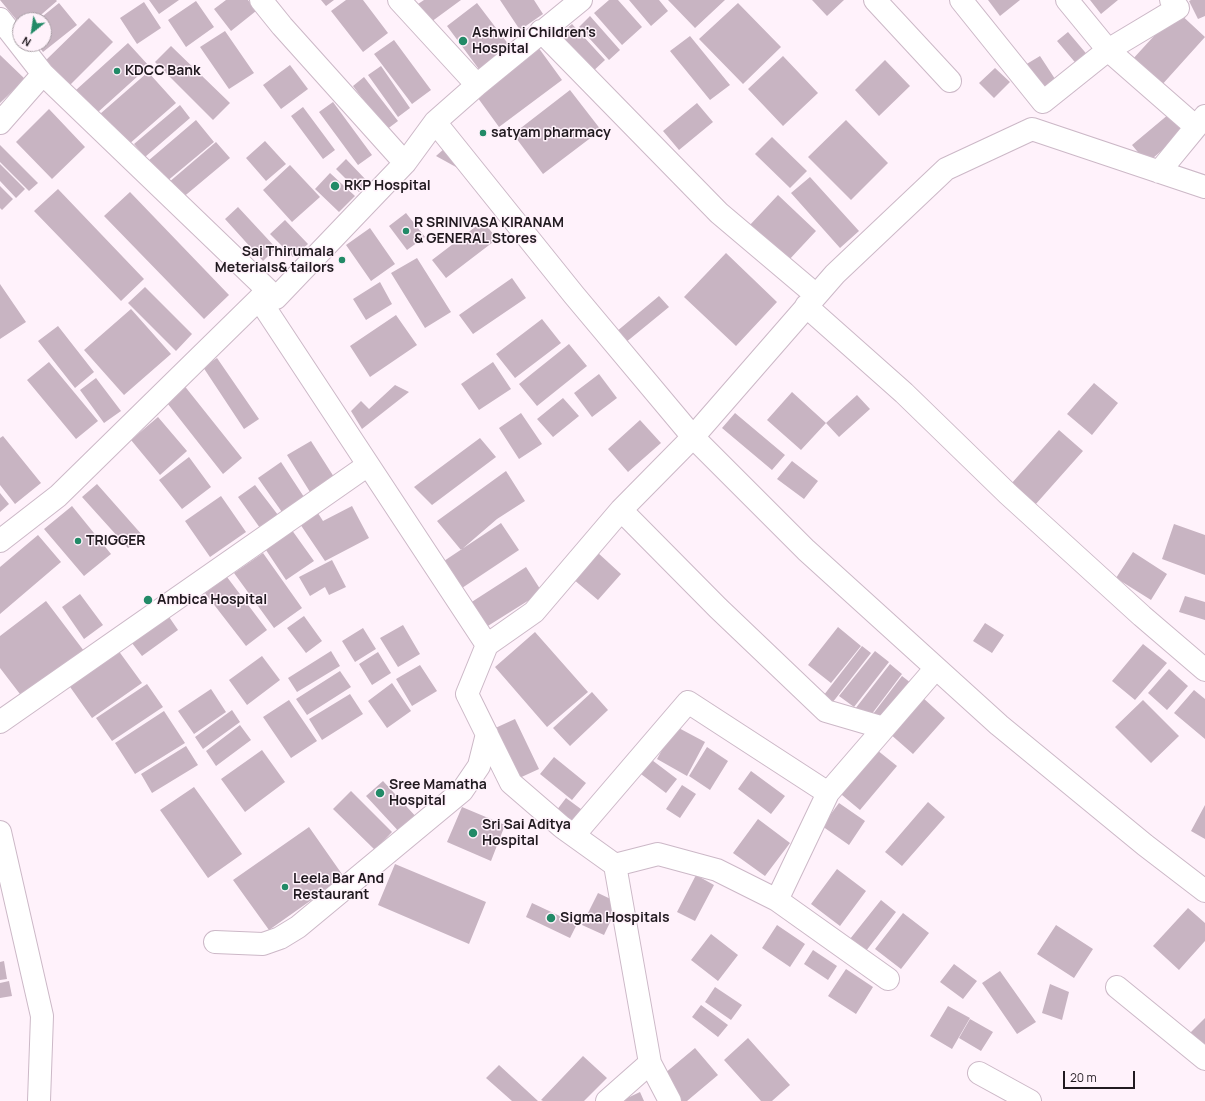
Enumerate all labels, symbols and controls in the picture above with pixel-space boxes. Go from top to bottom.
north arrow [12,12,52,52]
place label: Ashwini Children's Hospital [472,25,596,58]
text: N [19,33,33,50]
marker: Ashwini Children's Hospital [457,35,469,47]
place label: KDCC Bank [125,63,201,79]
marker: KDCC Bank [112,66,122,76]
place label: satyam pharmacy [491,125,611,141]
marker: satyam pharmacy [478,128,488,138]
place label: RKP Hospital [344,178,431,194]
marker: RKP Hospital [329,180,341,192]
place label: R SRINIVASA KIRANAM & GENERAL Stores [414,215,564,248]
marker: R SRINIVASA KIRANAM & GENERAL Stores [401,226,411,236]
place label: Sai Thirumala Meterials& tailors [215,244,334,276]
marker: Sai Thirumala Meterials& tailors [337,255,347,265]
place label: TRIGGER [86,533,146,549]
marker: TRIGGER [73,536,83,546]
place label: Ambica Hospital [157,592,267,608]
marker: Ambica Hospital [142,594,154,606]
place label: Sree Mamatha Hospital [389,777,487,810]
marker: Sree Mamatha Hospital [374,787,386,799]
place label: Sri Sai Aditya Hospital [482,817,571,850]
marker: Sri Sai Aditya Hospital [467,827,479,839]
place label: Leela Bar And Restaurant [293,871,384,904]
marker: Leela Bar And Restaurant [280,882,290,892]
place label: Sigma Hospitals [560,910,670,926]
marker: Sigma Hospitals [545,912,557,924]
scale bar [1065,1063,1137,1089]
text: 20 m [1070,1069,1097,1086]

